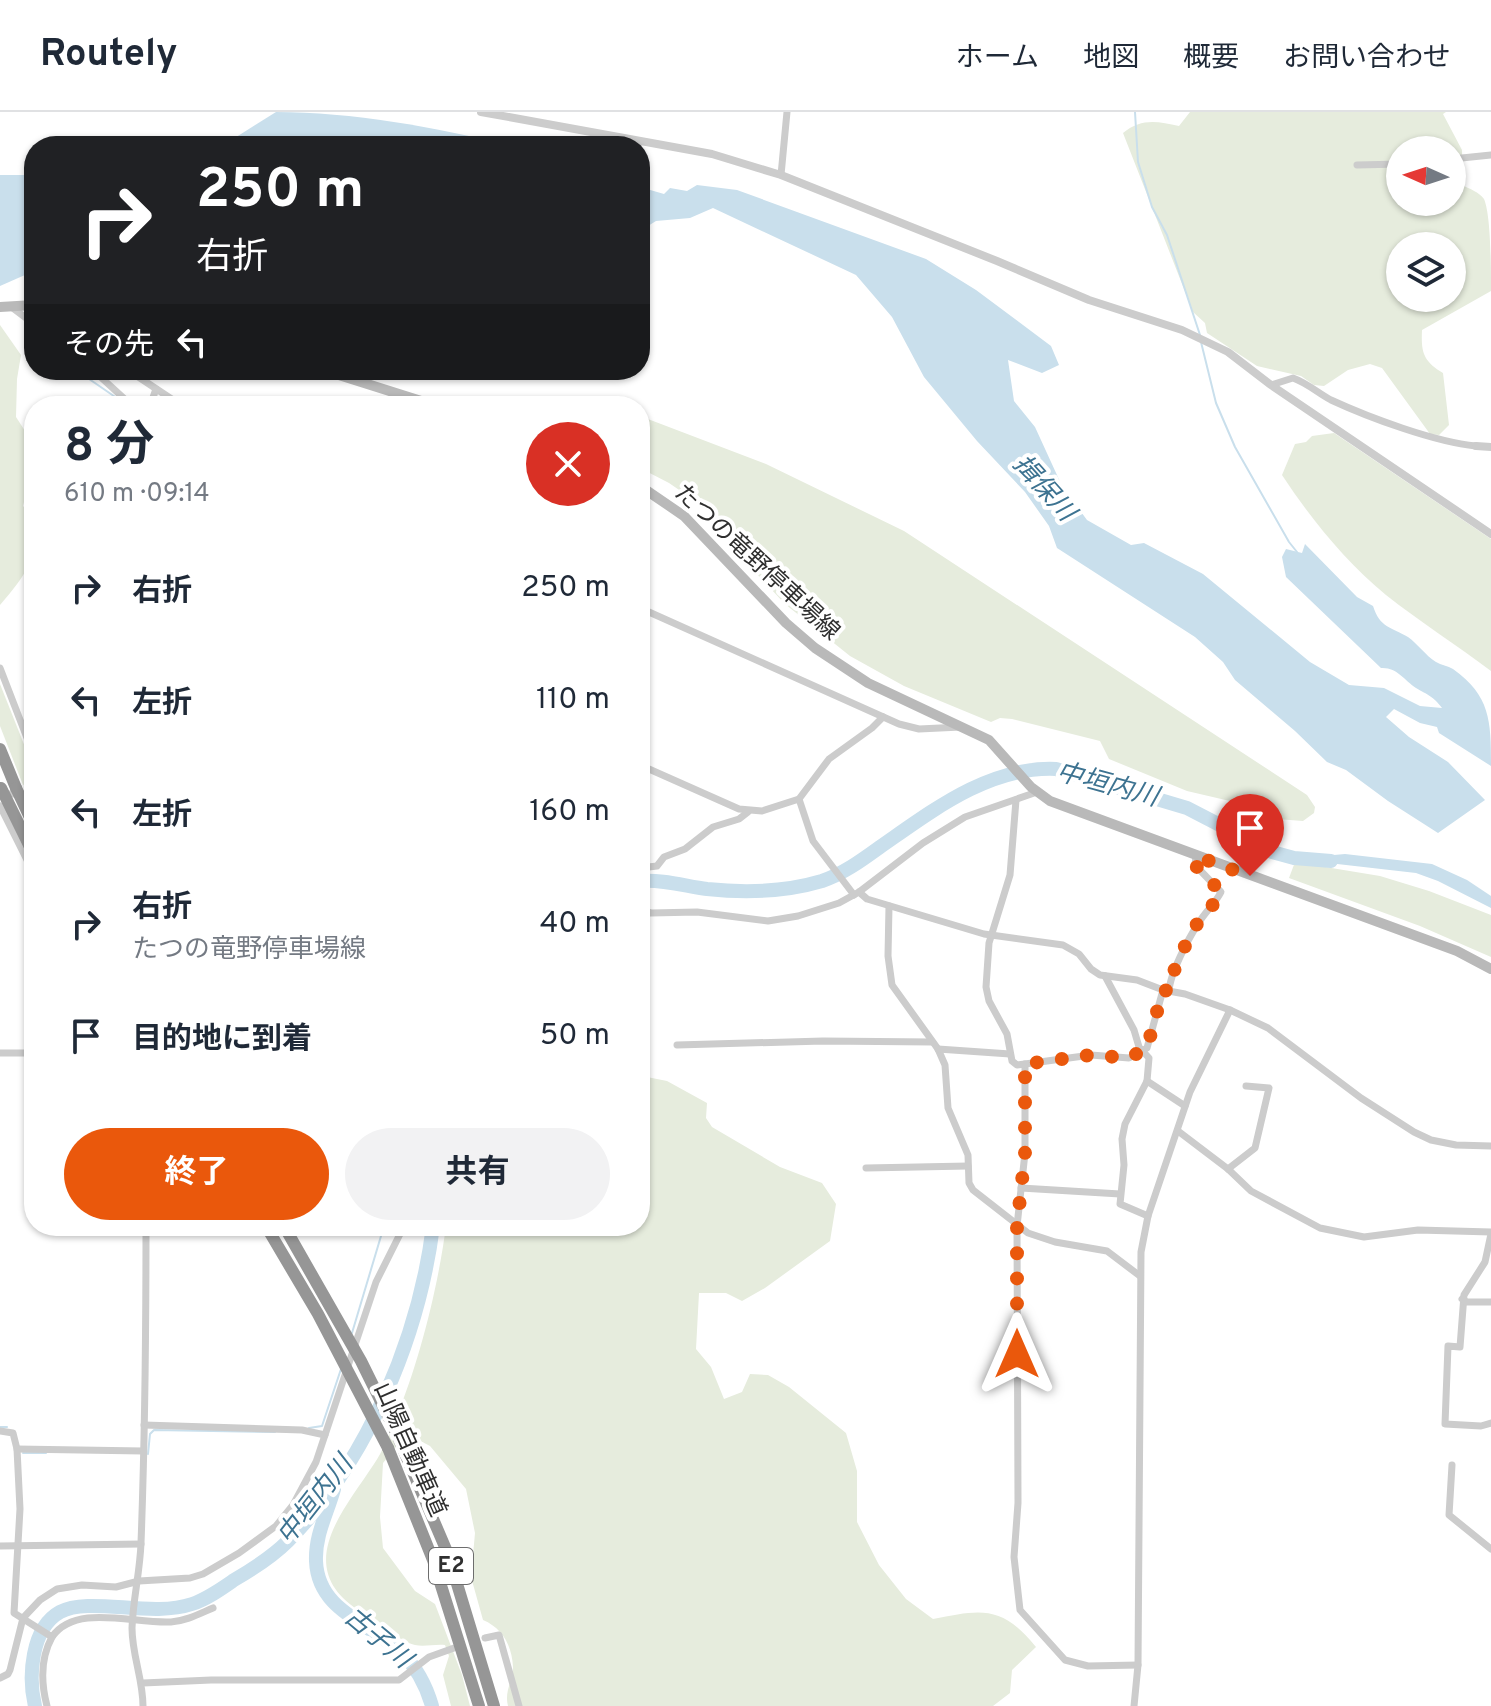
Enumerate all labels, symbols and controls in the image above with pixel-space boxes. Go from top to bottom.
text: Routely [40,31,178,80]
text: ホーム [956,41,1039,77]
text: 地図 [1083,41,1139,77]
text: 概要 [1183,41,1239,77]
text: お問い合わせ [1283,41,1451,77]
north arrow [1386,136,1466,216]
map controls [1386,136,1466,312]
text: 250 m [196,157,364,227]
icon: right [64,168,168,272]
button: layers [1386,232,1466,312]
text: 右折 [196,236,268,282]
icon: left [170,320,214,364]
text: その先 [64,328,154,365]
text: 8 分 [64,418,154,478]
button: close [526,422,610,506]
water label: 揖保川 [1005,449,1083,531]
text: 610 m · 09:14 [64,478,210,511]
street label: たつの竜野停車場線 [667,478,845,648]
icon: right [64,566,108,610]
text: 250 m [521,570,610,607]
text: 右折 [132,574,192,611]
icon: left [64,678,108,722]
text: 110 m [536,682,610,719]
text: 左折 [132,686,192,723]
water label: 中垣内川 [1052,757,1164,816]
icon: left [64,790,108,834]
text: 160 m [529,794,610,831]
pin [1216,794,1284,876]
text: 左折 [132,798,192,835]
icon: arrive [1228,806,1272,850]
text: 右折 [132,890,192,927]
icon: right [64,902,108,946]
text: 40 m [540,906,610,943]
text: たつの竜野停車場線 [132,934,366,967]
icon: arrive [64,1014,108,1058]
text: 50 m [540,1018,610,1055]
text: 目的地に到着 [132,1022,312,1059]
button: 終了 [64,1128,329,1220]
button: 共有 [345,1128,610,1220]
position arrow [975,1312,1059,1396]
street label: 山陽自動車道 [366,1378,452,1522]
water label: 中垣内川 [271,1448,363,1552]
road number: E2 [429,1548,473,1584]
water label: 古子川 [337,1601,420,1679]

